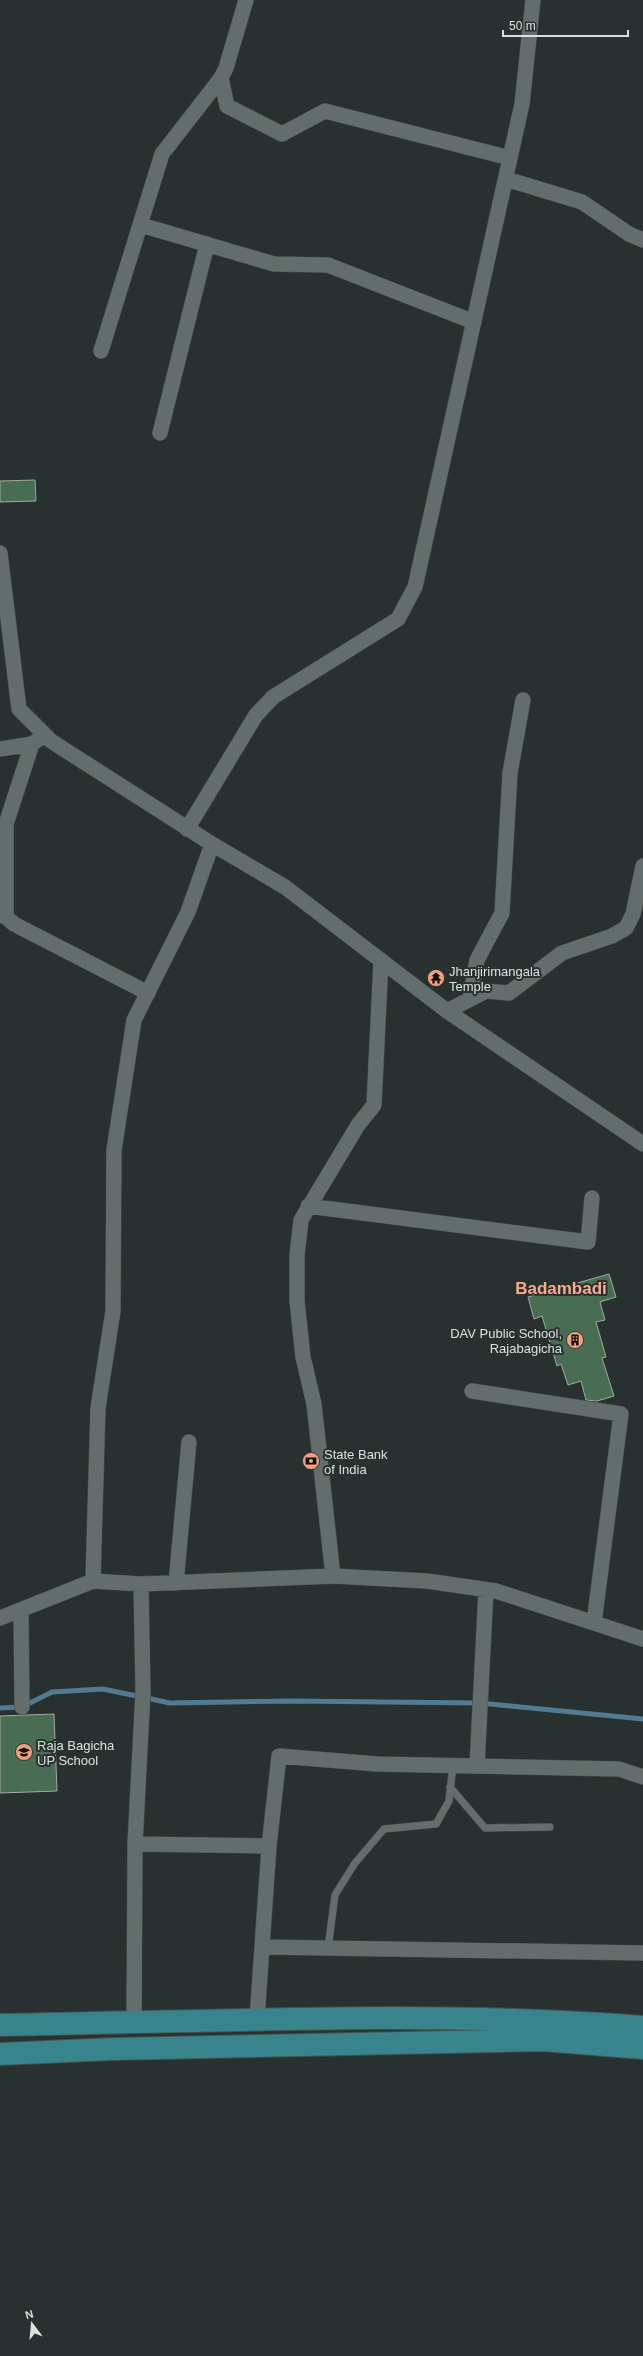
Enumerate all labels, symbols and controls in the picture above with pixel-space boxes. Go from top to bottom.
scale bar [503,12,628,38]
text: 50 m [509,19,536,33]
place label: Jhanjirimangala Temple [449,964,541,994]
temple icon: Jhanjirimangala Temple [426,968,446,988]
district label: Badambadi [515,1279,607,1298]
place label: DAV Public School, Rajabagicha [450,1326,563,1356]
building icon: DAV Public School, Rajabagicha [565,1330,585,1350]
place label: State Bank of India [324,1447,388,1477]
bank icon: State Bank of India [301,1451,321,1471]
place label: Raja Bagicha UP School [37,1738,115,1768]
school or university icon: Raja Bagicha UP School [14,1742,34,1762]
north arrow [12,2304,52,2344]
text: N [24,2308,35,2321]

